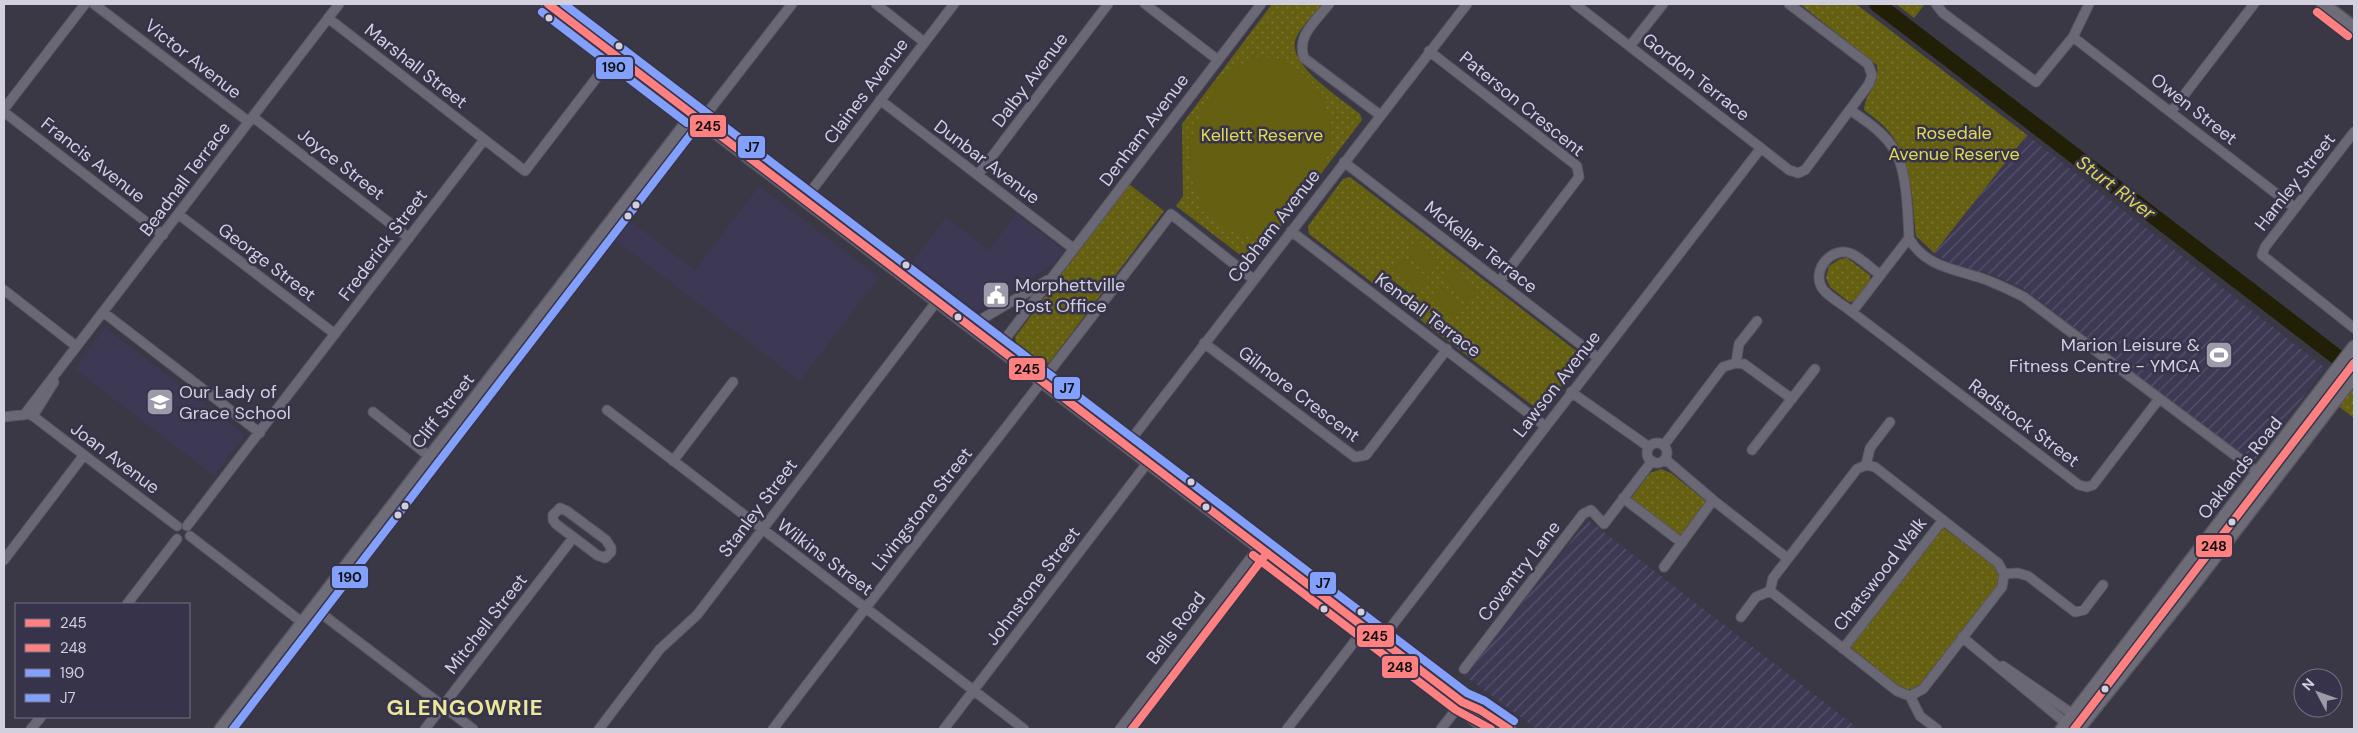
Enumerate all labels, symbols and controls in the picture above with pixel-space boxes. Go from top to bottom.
unlabelled marker [544,13,554,23]
street label: Victor Avenue [140,14,246,104]
street label: Marshall Street [360,18,472,114]
street label: Dalby Avenue [987,28,1073,132]
street label: Gordon Terrace [1637,28,1755,126]
street label: Claines Avenue [818,33,914,149]
unlabelled marker [614,41,624,51]
street label: Paterson Crescent [1454,46,1590,162]
line badge: 190 [595,56,634,80]
text: 190 [602,58,626,76]
street label: Owen Street [2146,68,2242,150]
street label: Denham Avenue [1094,69,1194,191]
street label: Francis Avenue [36,112,150,208]
line badge: 245 [689,114,727,138]
street label: Dunbar Avenue [929,114,1045,210]
street label: Beadnall Terrace [134,117,236,241]
text: 245 [695,117,721,135]
park label: Rosedale Avenue Reserve [1888,121,2020,166]
street label: Joyce Street [292,122,390,206]
park label: Kellett Reserve [1201,123,1323,147]
street label: Hamley Street [2249,128,2341,236]
line badge: J7 [737,135,766,159]
text: J7 [744,138,760,156]
water label: Sturt River [2071,149,2161,226]
street label: Cobham Avenue [1222,165,1326,287]
street label: Frederick Street [333,184,433,306]
street label: McKellar Terrace [1420,195,1542,299]
unlabelled marker [631,200,641,210]
unlabelled marker [623,211,633,221]
street label: George Street [213,217,321,307]
unlabelled marker [901,260,911,270]
street label: Kendall Terrace [1370,267,1486,363]
place label: Morphettville Post Office [1015,273,1125,318]
public building icon: Morphettville Post Office [981,280,1011,310]
unlabelled marker [953,312,963,322]
street label: Lawson Avenue [1508,326,1606,442]
place label: Marion Leisure & Fitness Centre - YMCA [2009,333,2200,378]
street label: Gilmore Crescent [1233,340,1365,448]
sports icon: Marion Leisure & Fitness Centre - YMCA [2204,340,2234,370]
line badge: 245 [1008,357,1046,381]
text: 245 [1014,360,1040,378]
street label: Cliff Street [406,368,480,454]
street label: Radstock Street [1964,373,2084,473]
line badge: J7 [1053,376,1081,400]
text: J7 [1059,379,1075,397]
place label: Our Lady of Grace School [179,380,291,425]
school or university icon: Our Lady of Grace School [145,387,175,417]
street label: Oaklands Road [2192,412,2288,524]
street label: Joan Avenue [66,417,164,499]
street label: Livingstone Street [866,442,978,576]
street label: Stanley Street [713,454,803,562]
unlabelled marker [1186,477,1196,487]
unlabelled marker [400,501,410,511]
unlabelled marker [1201,502,1211,512]
unlabelled marker [393,510,403,520]
street label: Chatswood Walk [1828,512,1932,636]
street label: Wilkins Street [772,513,878,601]
street label: Coventry Lane [1472,516,1566,626]
unlabelled marker [2227,517,2237,527]
street label: Johnstone Street [980,522,1086,650]
line badge: 248 [2195,534,2233,558]
text: 248 [2201,537,2227,555]
line badge: 190 [331,565,369,589]
text: 190 [338,568,362,586]
street label: Mitchell Street [439,569,533,679]
line badge: J7 [1309,571,1337,595]
text: J7 [1315,574,1331,592]
street label: Bells Road [1141,587,1211,669]
legend [15,603,190,718]
unlabelled marker [1319,604,1329,614]
unlabelled marker [1356,607,1366,617]
text: 245 [60,613,87,633]
line badge: 245 [1356,624,1395,648]
text: 245 [1362,627,1388,645]
text: 248 [60,638,87,658]
line badge: 248 [1381,655,1419,679]
text: 248 [1387,658,1413,676]
text: 190 [60,663,84,683]
north arrow [2293,668,2343,718]
text: N [2298,675,2318,694]
unlabelled marker [2100,684,2110,694]
text: J7 [60,688,76,708]
district label: GLENGOWRIE [386,693,544,722]

